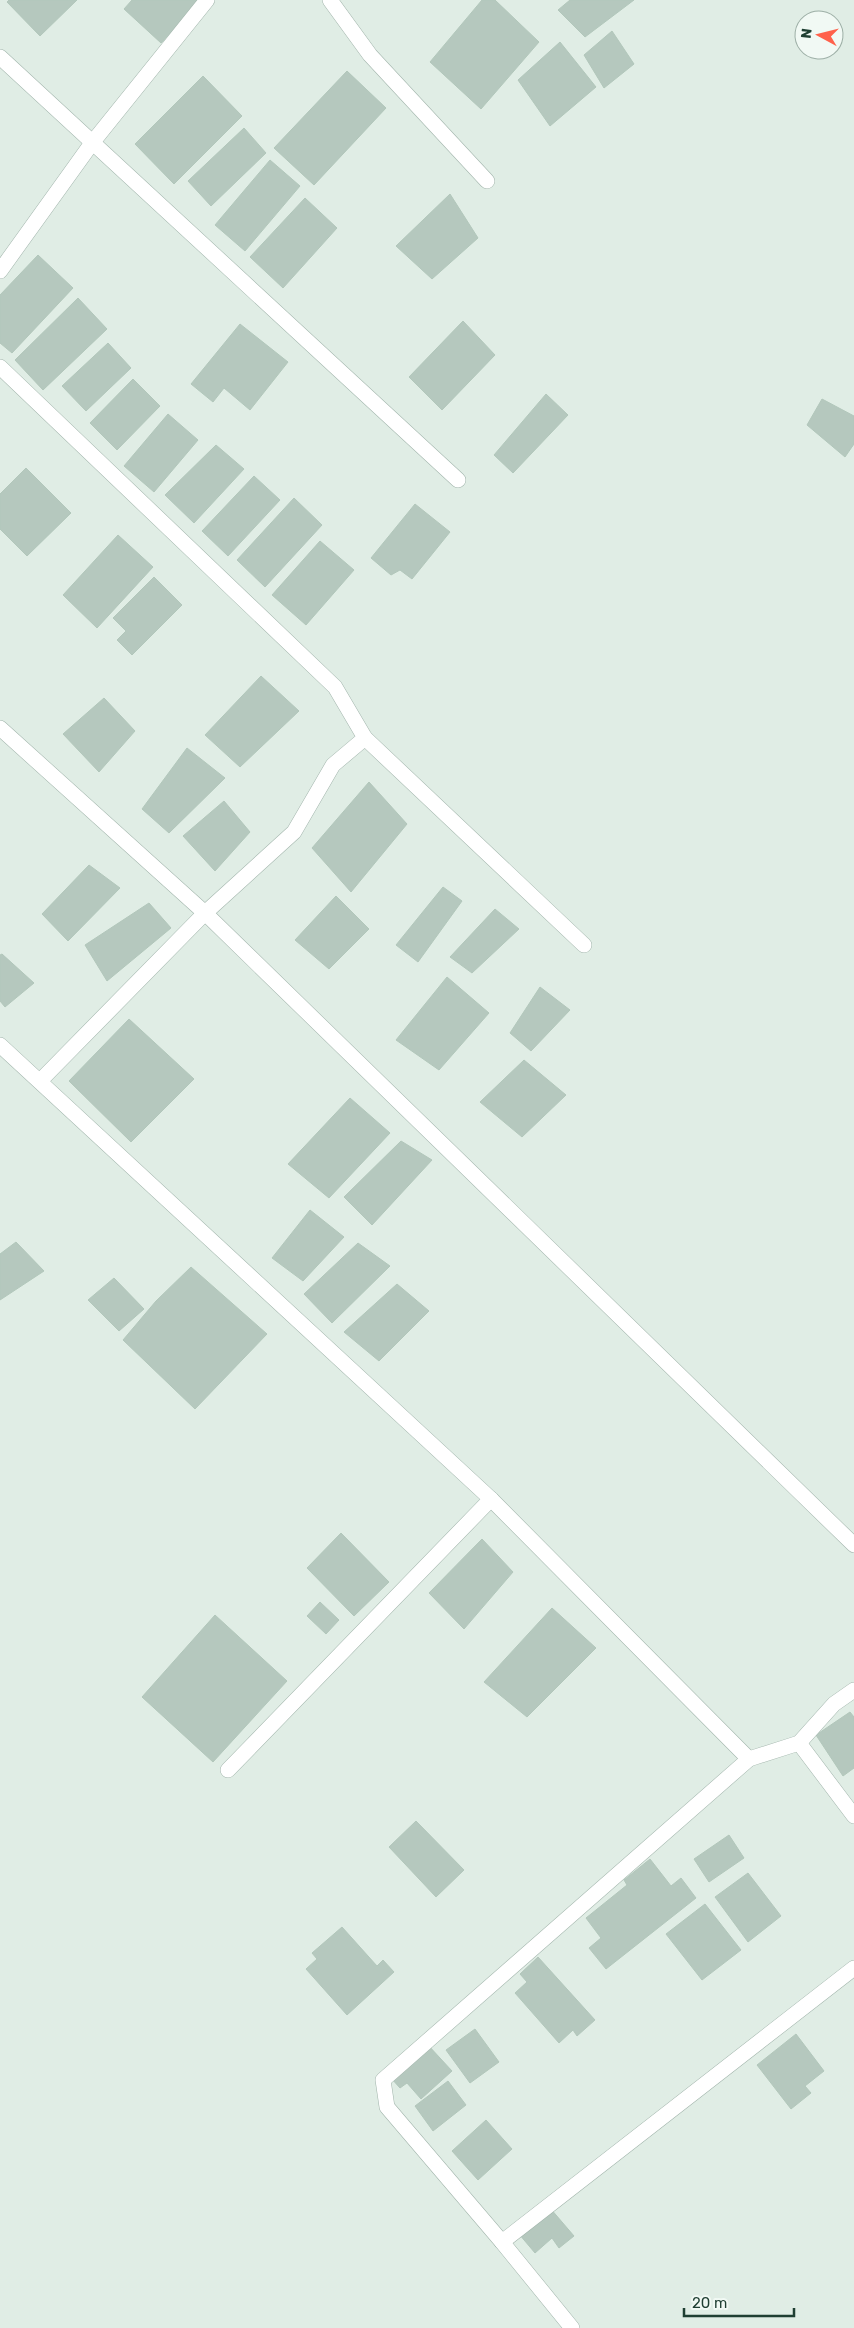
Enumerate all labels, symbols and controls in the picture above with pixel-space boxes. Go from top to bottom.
north arrow [794,10,844,60]
text: N [798,27,816,40]
scale bar [684,2286,794,2318]
text: 20 m [692,2294,727,2312]

